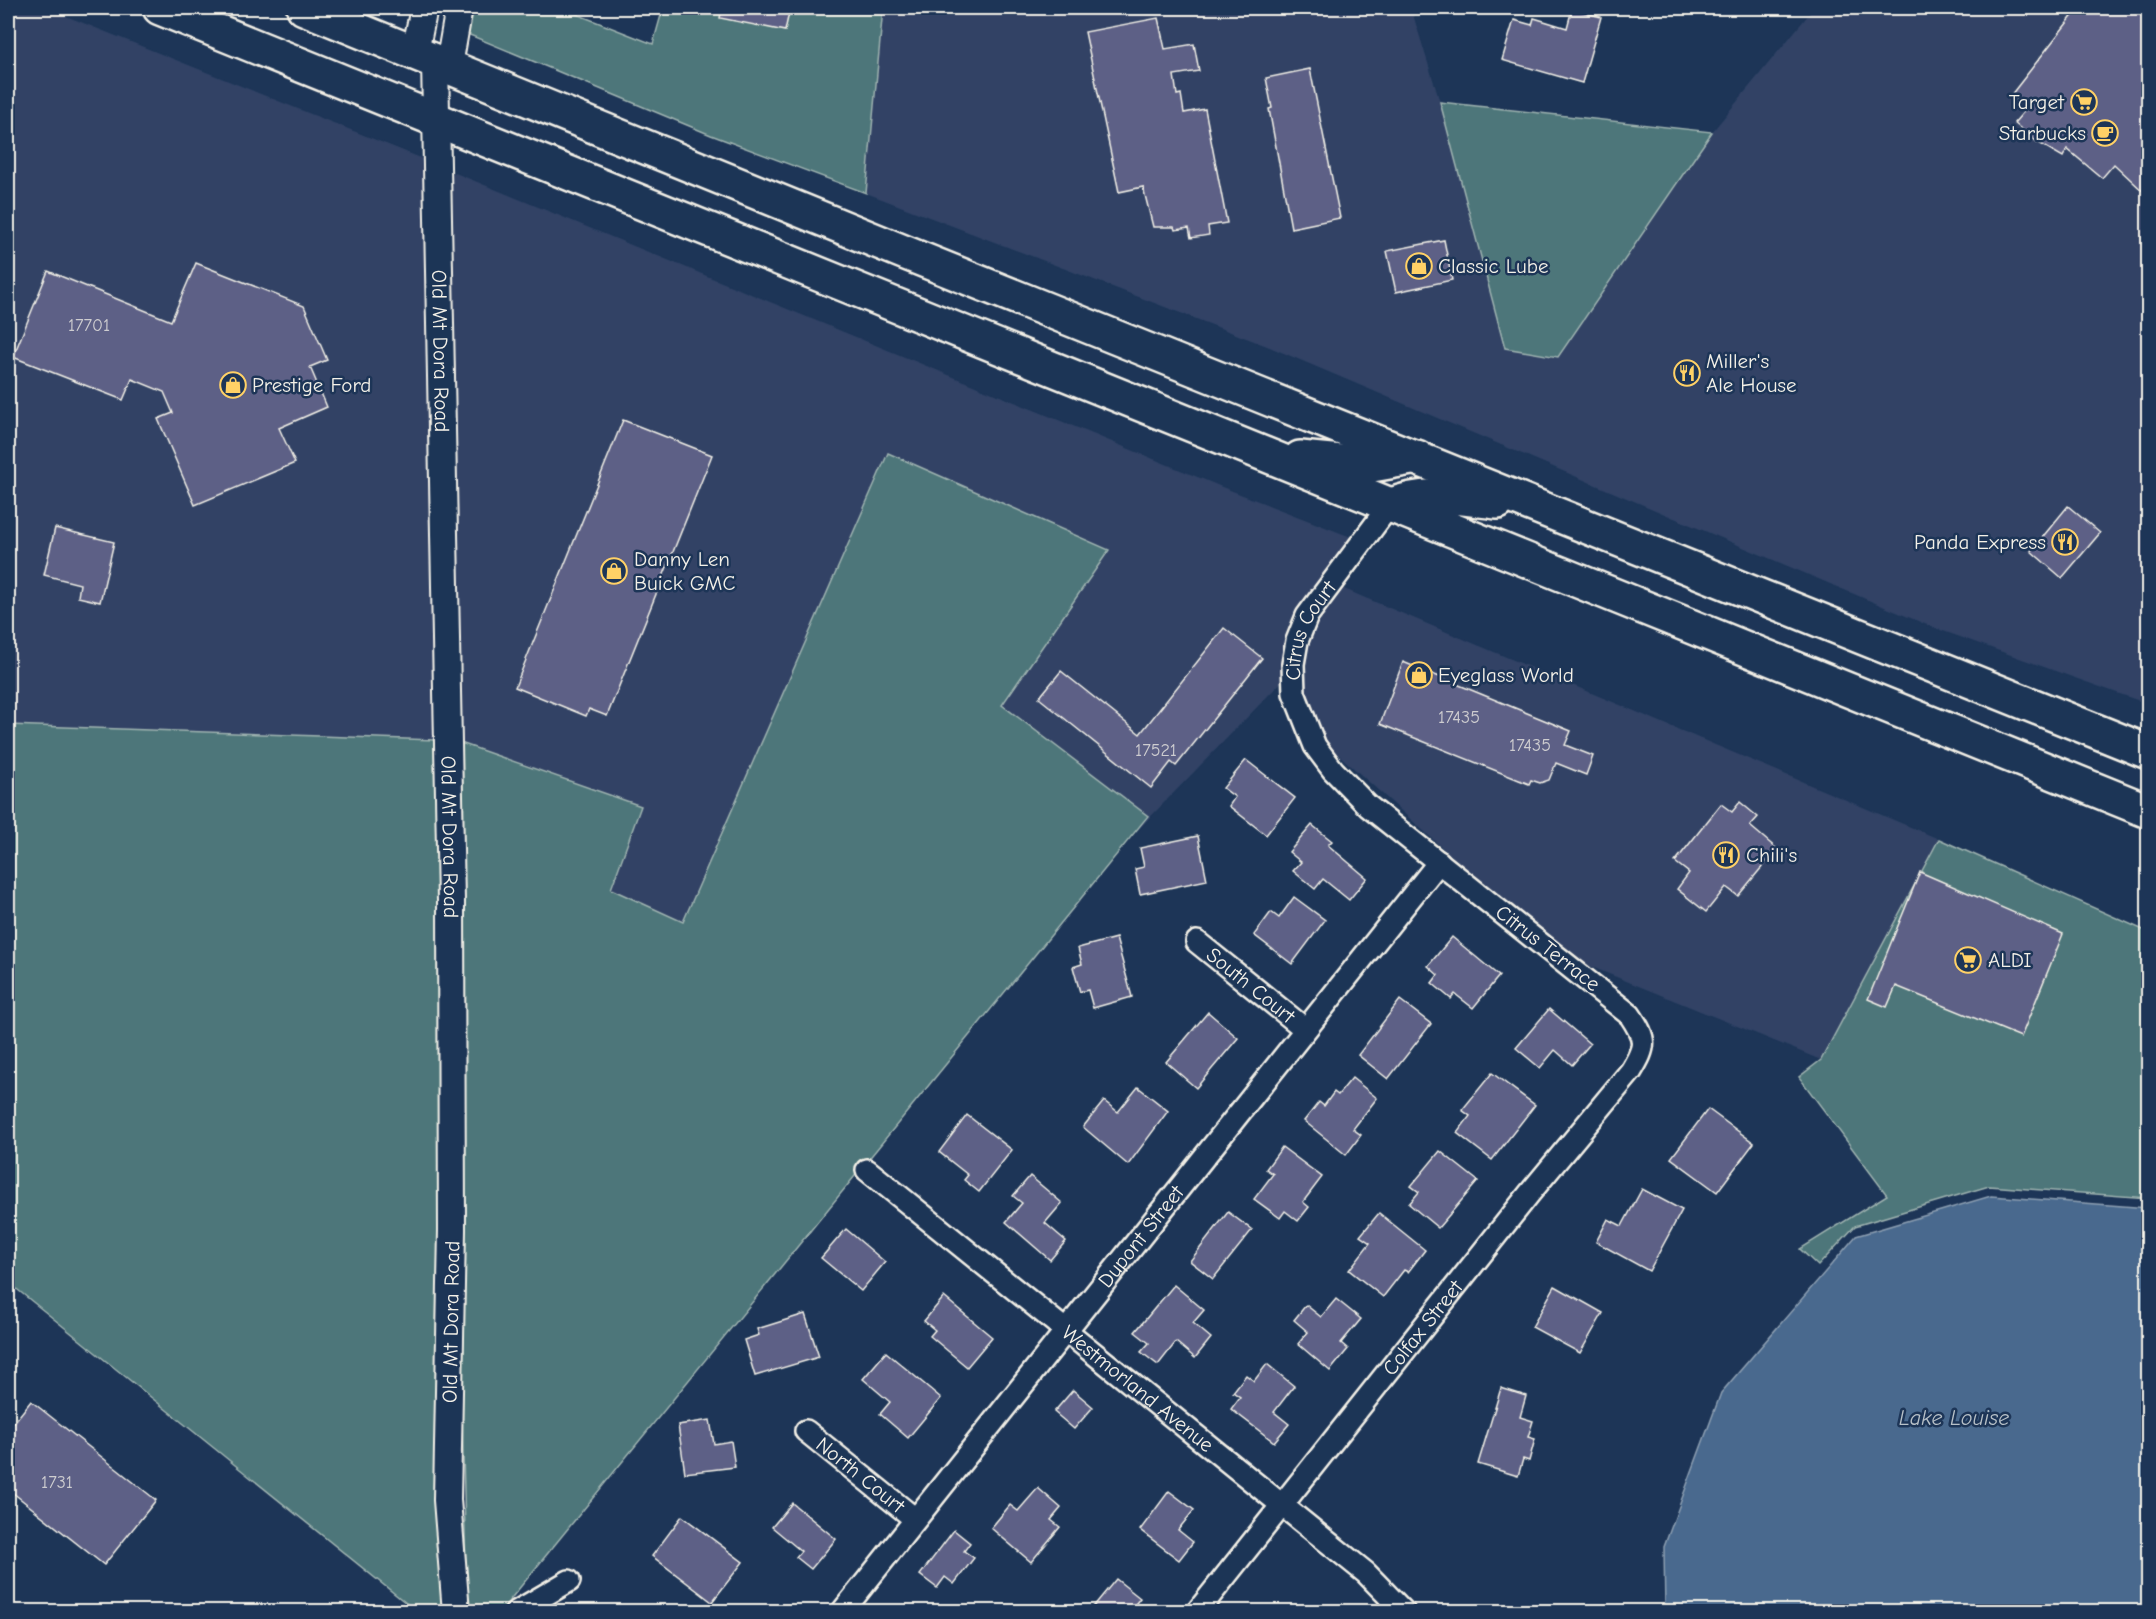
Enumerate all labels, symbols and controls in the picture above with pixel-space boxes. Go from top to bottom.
supermarket icon: Target [2069,87,2099,117]
place label: Target [2009,90,2065,114]
cafe icon: Starbucks [2090,118,2120,148]
place label: Starbucks [1999,121,2086,145]
shop icon: Classic Lube [1404,251,1434,281]
place label: Classic Lube [1438,254,1548,278]
street label: Old Mt Dora Road [427,270,454,432]
house number: 17701 [68,315,110,336]
place label: Miller's Ale House [1706,349,1797,397]
restaurant icon: Miller's Ale House [1672,358,1702,388]
shop icon: Prestige Ford [218,370,248,400]
place label: Prestige Ford [252,373,371,397]
restaurant icon: Panda Express [2050,527,2080,557]
place label: Panda Express [1914,530,2046,554]
place label: Danny Len Buick GMC [634,547,735,595]
shop icon: Danny Len Buick GMC [599,556,629,586]
street label: Citrus Court [1281,575,1342,681]
shop icon: Eyeglass World [1404,660,1434,690]
place label: Eyeglass World [1438,663,1574,687]
house number: 17435 [1438,707,1480,728]
house number: 17435 [1509,735,1551,756]
house number: 17521 [1135,740,1177,761]
street label: Old Mt Dora Road [436,755,463,918]
restaurant icon: Chili's [1711,840,1741,870]
place label: Chili's [1746,843,1797,867]
street label: Citrus Terrace [1491,900,1605,996]
street label: South Court [1202,942,1301,1029]
supermarket icon: ALDI [1953,945,1983,975]
place label: ALDI [1988,948,2032,972]
street label: Dupont Street [1093,1180,1189,1292]
street label: Old Mt Dora Road [438,1241,464,1403]
street label: Colfax Street [1378,1275,1468,1380]
street label: Westmorland Avenue [1057,1320,1218,1457]
water label: Lake Louise [1899,1405,2009,1431]
street label: North Court [811,1432,910,1518]
house number: 1731 [41,1472,73,1493]

